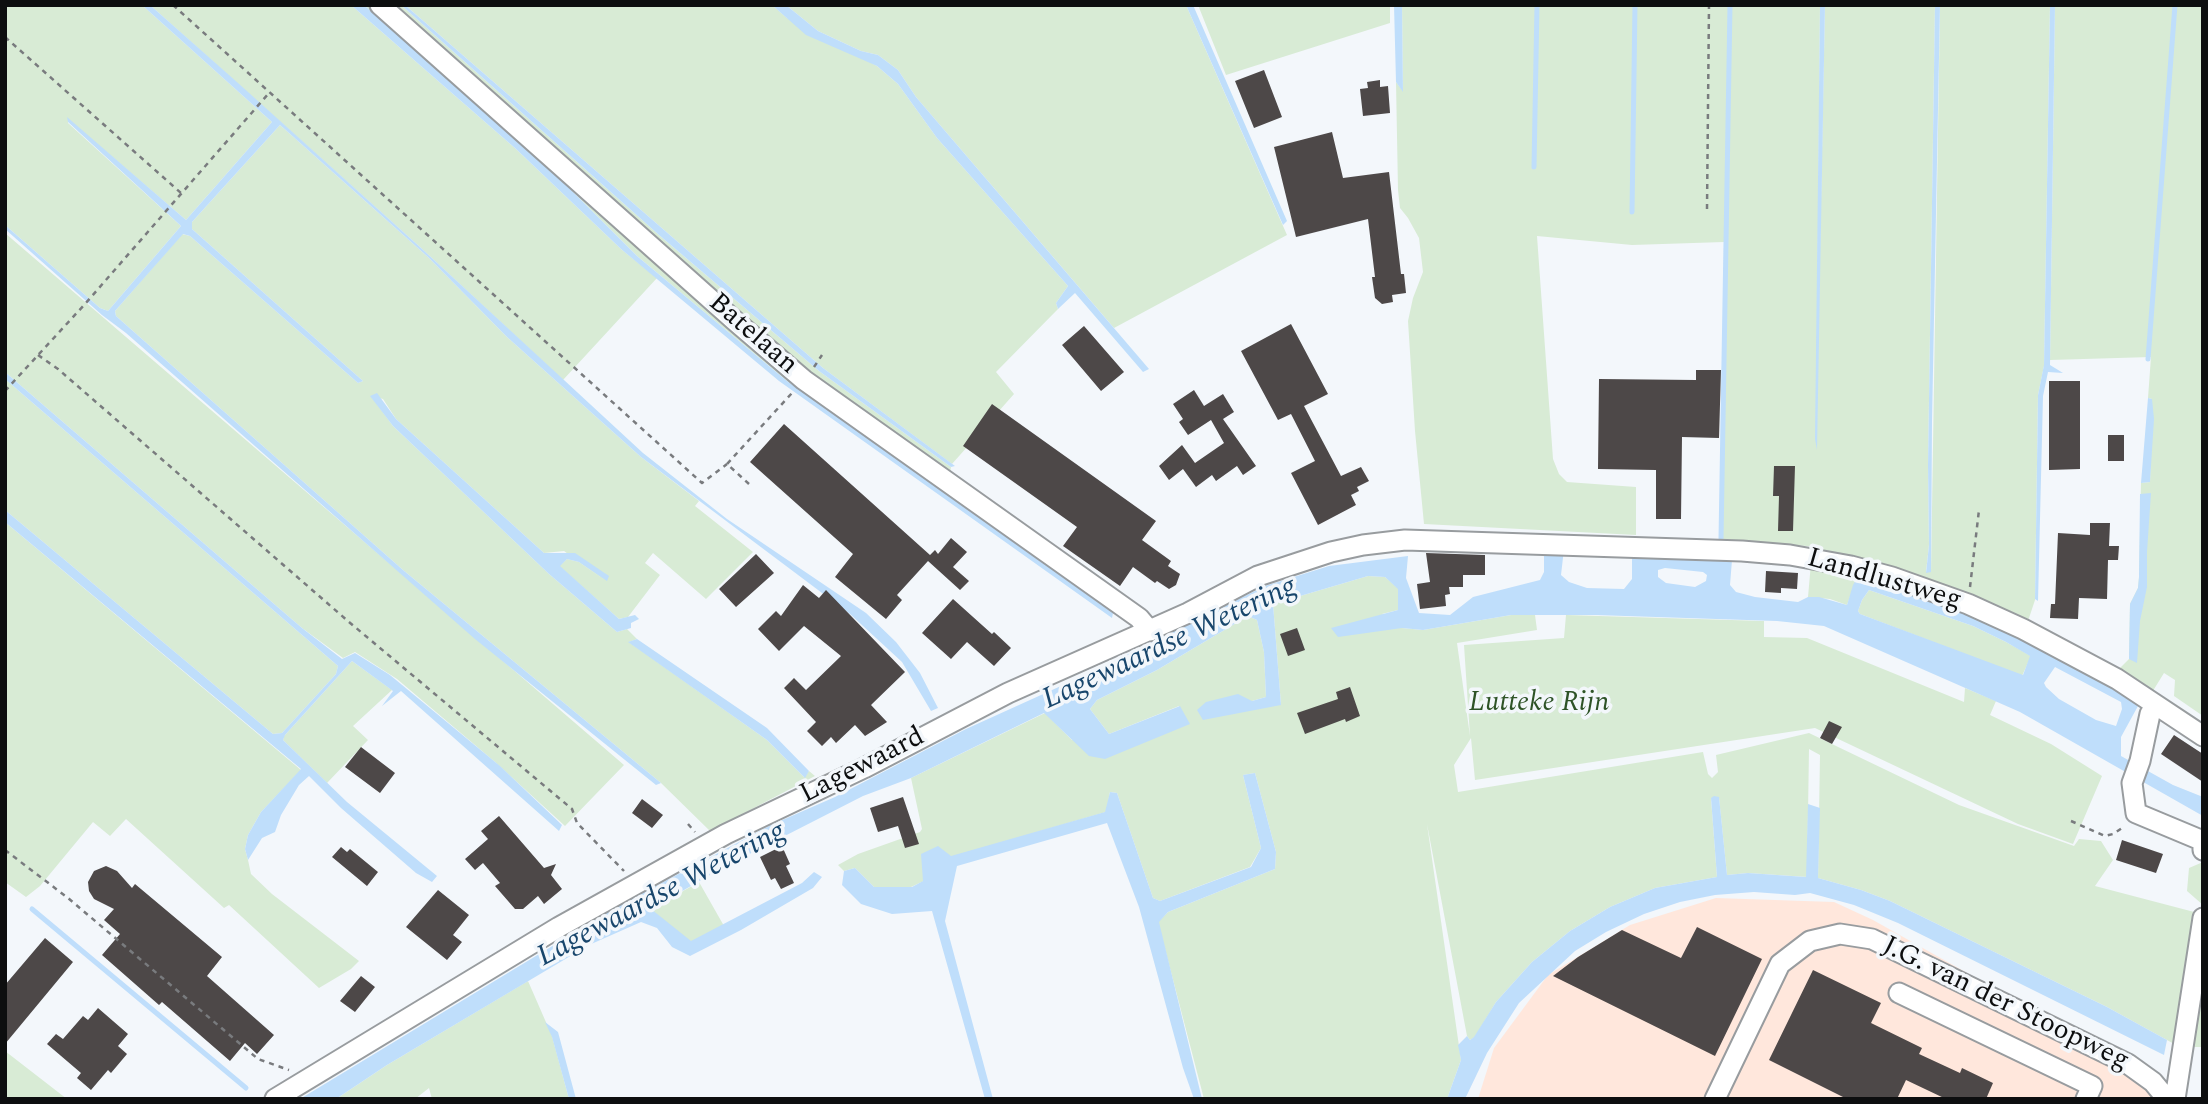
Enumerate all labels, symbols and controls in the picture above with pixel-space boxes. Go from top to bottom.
street label: Batelaan [700,287,804,383]
street label: Landlustweg [1803,543,1965,619]
water label: Lagewaardse Wetering [1037,570,1303,720]
park label: Lutteke Rijn [1469,688,1609,722]
street label: Lagewaard [795,721,931,813]
water label: Lagewaardse Wetering [532,815,792,977]
street label: J.G. van der Stoopweg [1876,931,2134,1079]

